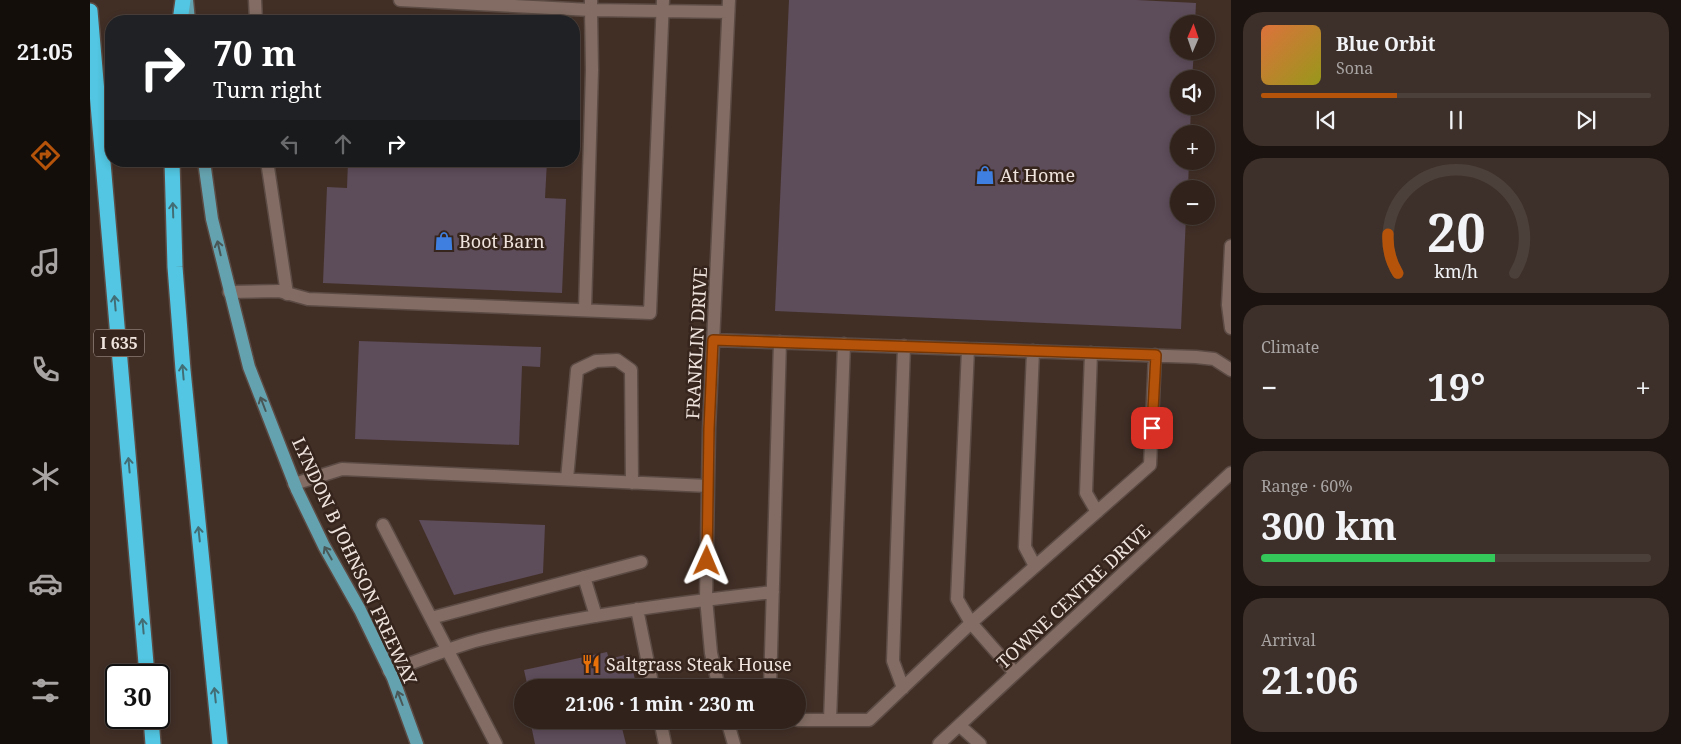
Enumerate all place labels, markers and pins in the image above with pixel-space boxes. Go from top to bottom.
place label: At Home [1000,163,1075,187]
shop icon: At Home [974,164,996,186]
place label: Boot Barn [459,229,545,253]
shop icon: Boot Barn [433,230,455,252]
pin [1131,407,1173,449]
place label: Saltgrass Steak House [606,652,792,676]
restaurant icon: Saltgrass Steak House [580,653,602,675]

